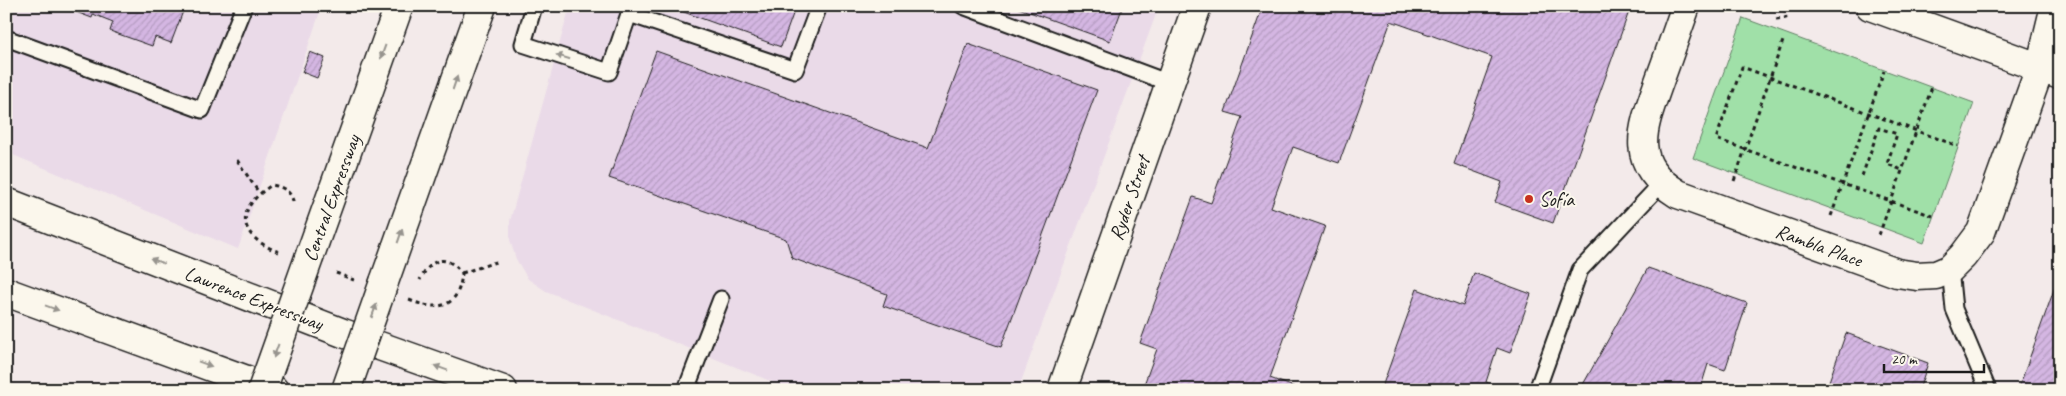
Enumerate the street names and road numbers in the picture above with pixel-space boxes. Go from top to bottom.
street label: Central Expressway [297,131,366,265]
street label: Ryder Street [1103,150,1157,244]
street label: Rambla Place [1772,218,1867,273]
street label: Lawrence Expressway [181,261,328,337]

